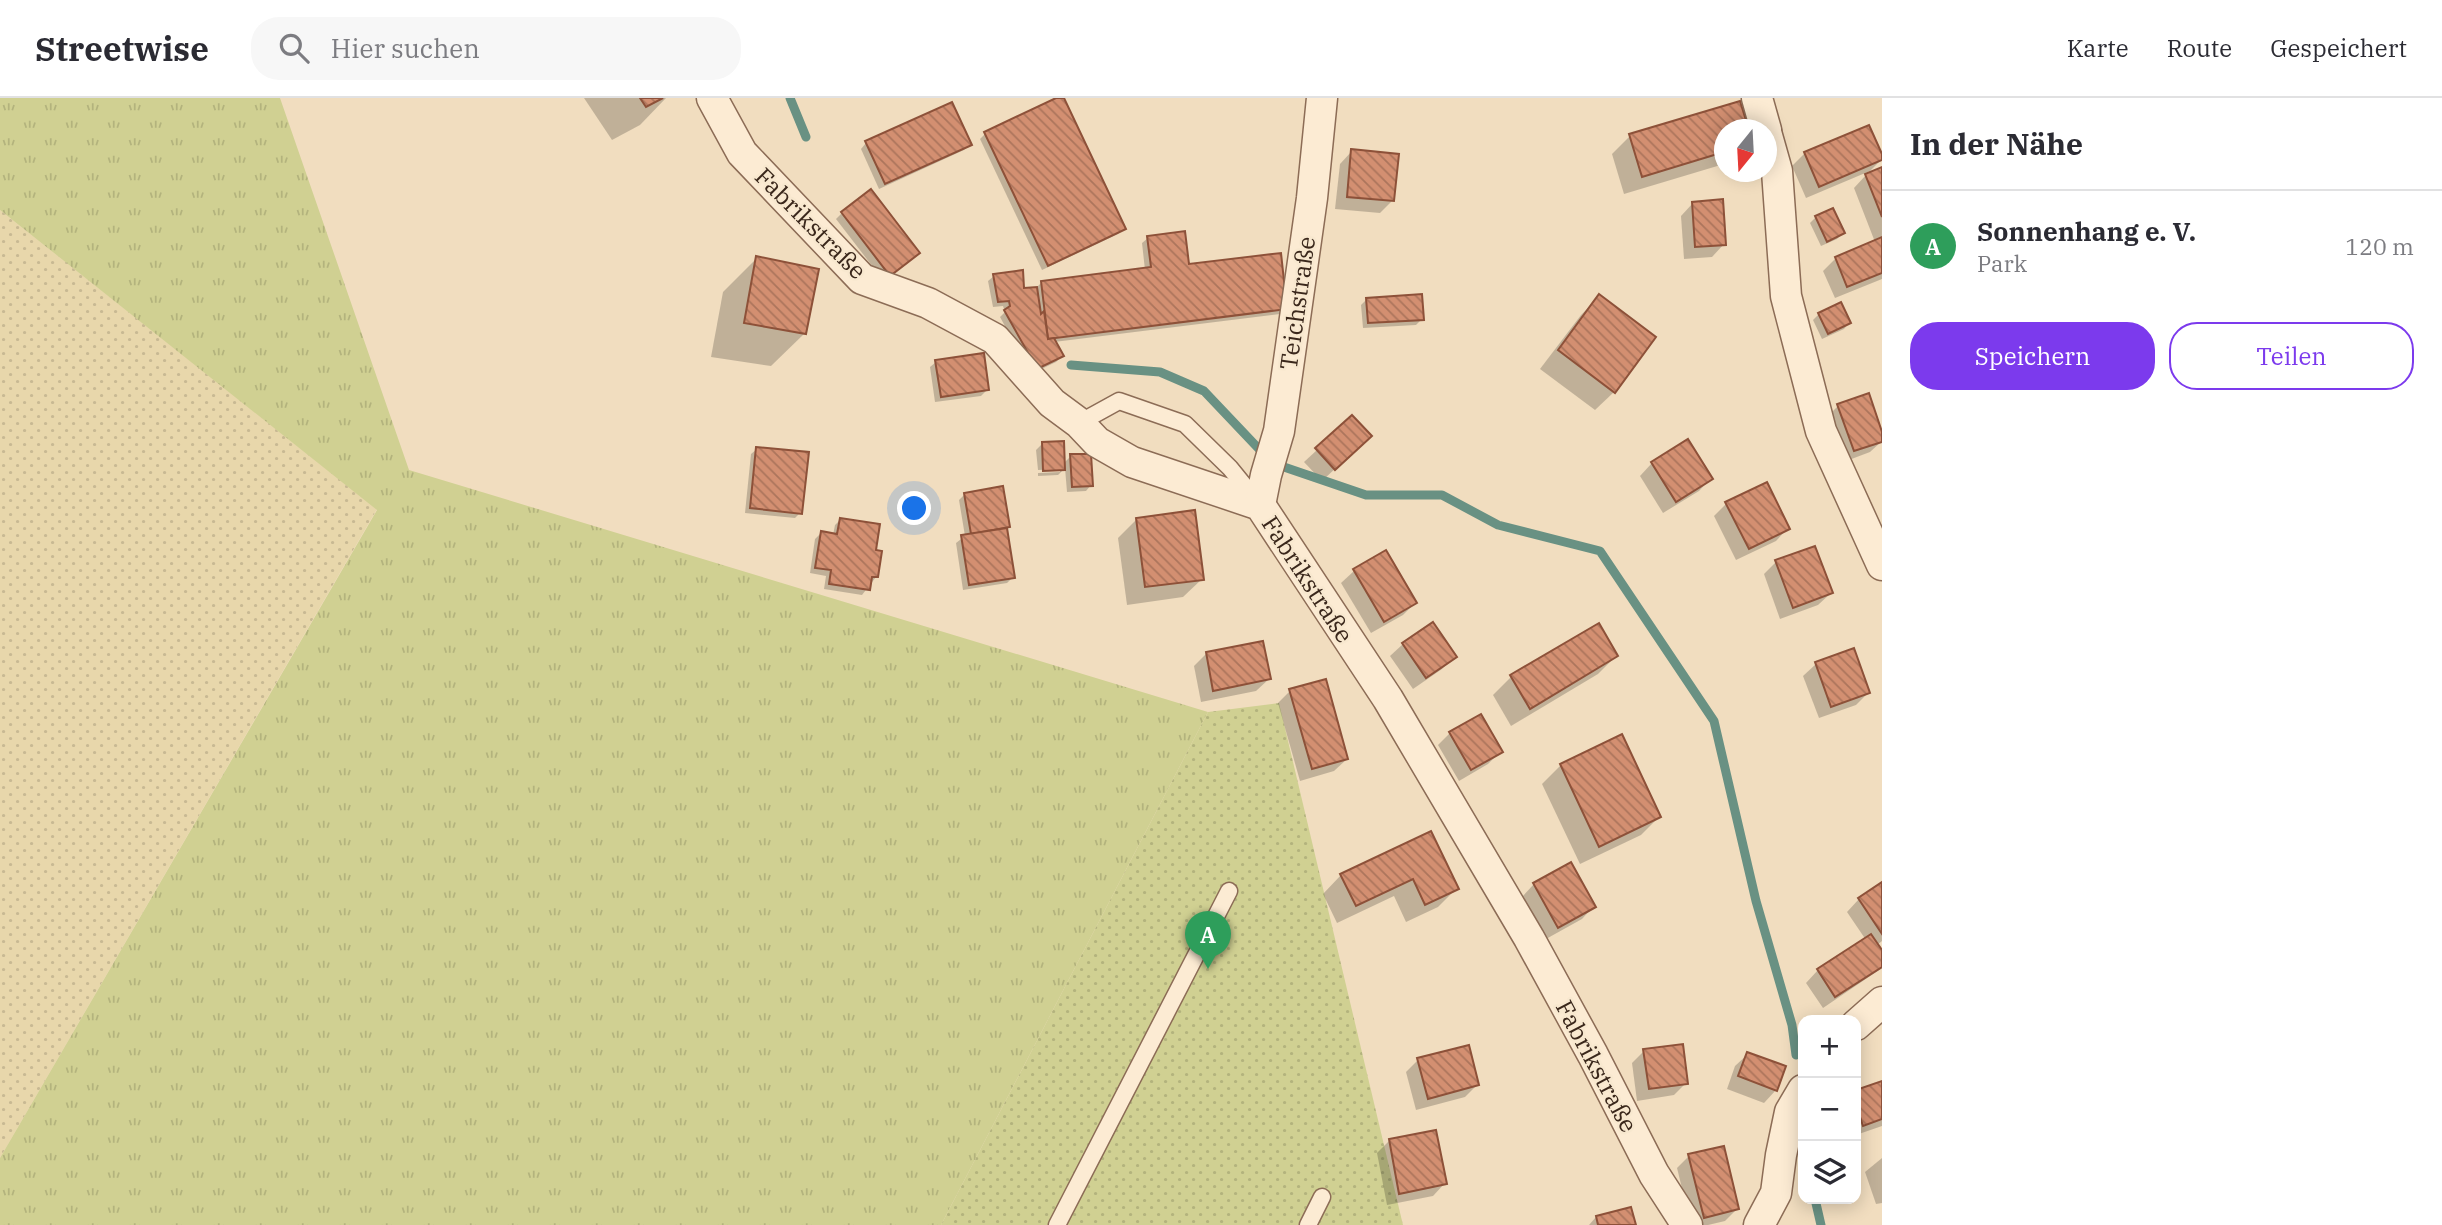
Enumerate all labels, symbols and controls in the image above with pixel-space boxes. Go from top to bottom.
search box [251,17,741,80]
text: Streetwise [35,27,209,70]
icon: search [275,29,313,67]
text: Hier suchen [331,31,480,65]
text: Karte [2067,32,2129,64]
text: Route [2167,32,2232,64]
text: Gespeichert [2270,32,2407,64]
north arrow [1714,119,1777,182]
text: In der Nähe [1910,124,2083,163]
street label: Fabrikstraße [748,160,874,286]
text: Sonnenhang e. V. [1977,214,2196,248]
text: A [1925,231,1941,261]
text: 120 m [2345,231,2414,261]
street label: Teichstraße [1272,234,1322,372]
text: Park [1977,248,2027,278]
button: Speichern [1910,322,2155,390]
button: Teilen [2169,322,2414,390]
your location [897,491,931,525]
street label: Fabrikstraße [1255,509,1361,649]
pin: A [1185,911,1231,969]
street label: Fabrikstraße [1549,994,1645,1138]
map controls [1798,1015,1861,1204]
button: + [1798,1015,1861,1078]
button: − [1798,1078,1861,1141]
button: layers [1798,1141,1861,1204]

